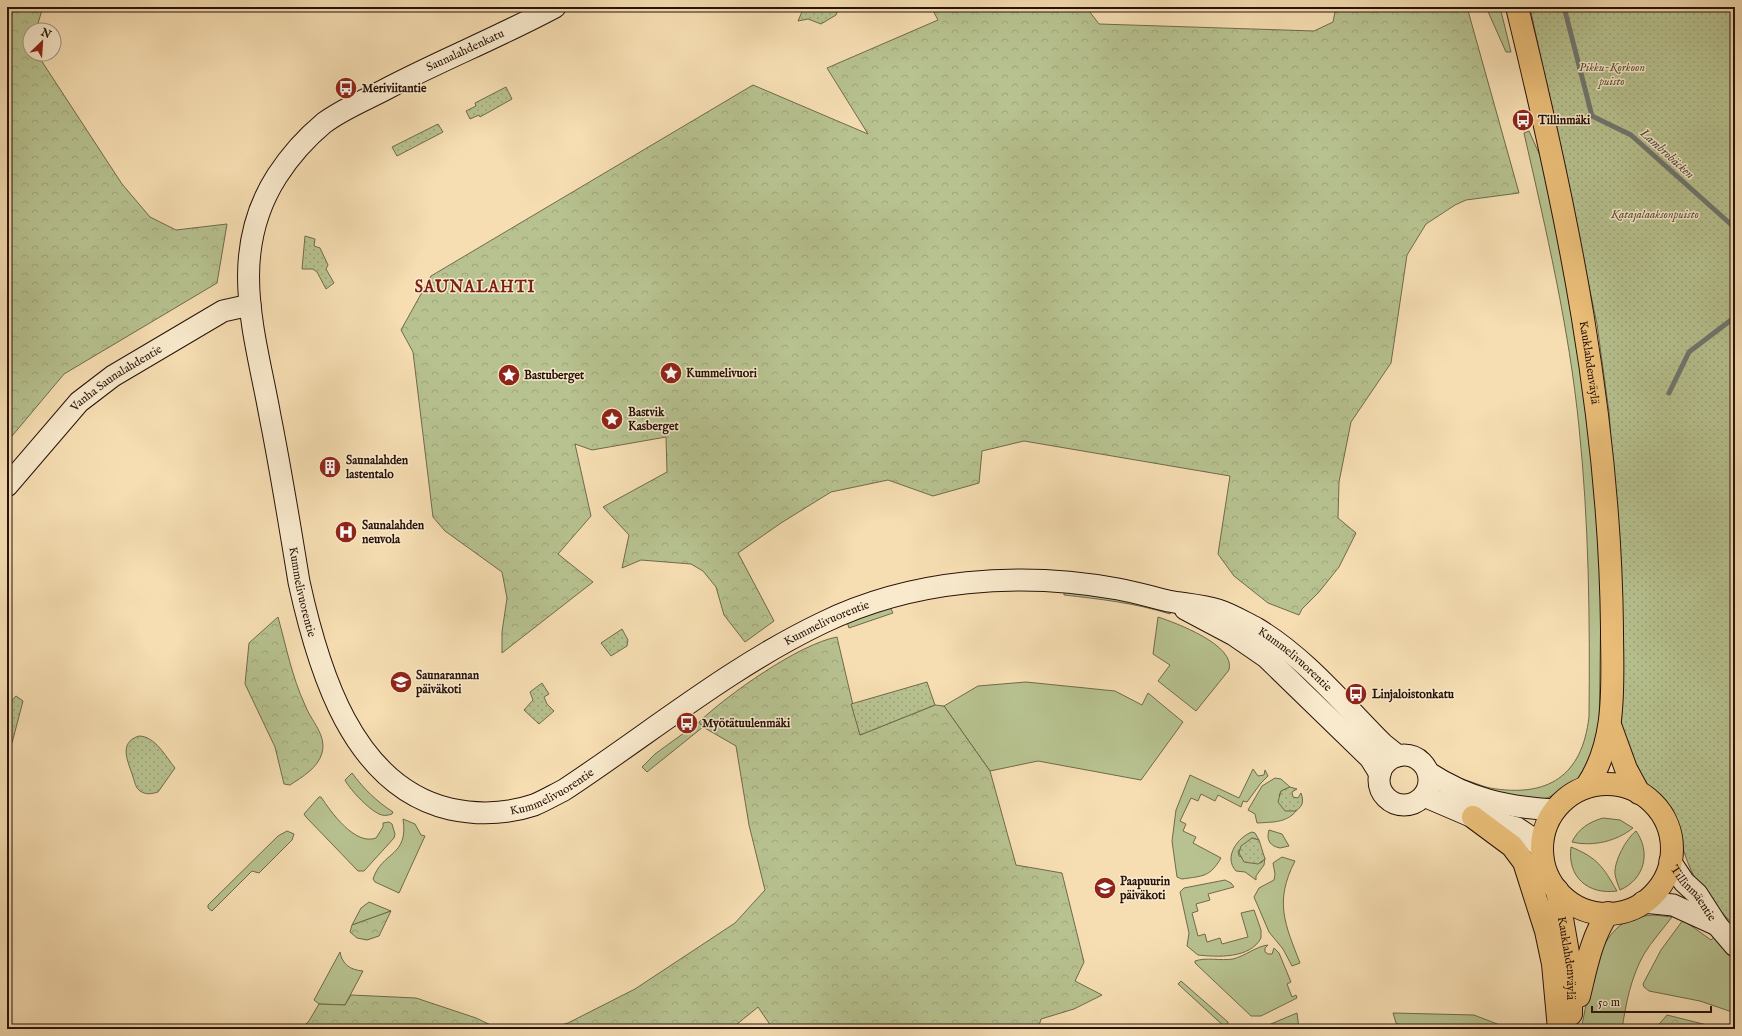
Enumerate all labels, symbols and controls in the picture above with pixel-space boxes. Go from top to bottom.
north arrow [22,22,62,62]
text: N [38,25,54,42]
street label: Saunalahdenkatu [424,26,507,75]
park label: Pikku-Korkoon puisto [1579,60,1645,89]
bus stop icon: Meriviitantie [333,75,359,101]
place label: Meriviitantie [362,81,427,96]
bus stop icon: Tillinmäki [1510,107,1536,133]
place label: Tillinmäki [1537,113,1591,128]
water label: Lambrobäcken [1635,124,1698,183]
park label: Katajalaaksonpuisto [1610,207,1699,222]
district label: SAUNALAHTI [415,278,535,298]
street label: Kauklahdenväylä [1576,320,1603,406]
street label: Vanha Saunalahdentie [67,341,165,415]
place icon: Kummelivuori [658,360,684,386]
place icon: Bastuberget [496,362,522,388]
place label: Kummelivuori [686,366,758,381]
place label: Bastuberget [524,368,585,384]
place label: Bastvik Kasberget [628,405,679,435]
place icon: Bastvik Kasberget [599,406,625,432]
place label: Saunalahden lastentalo [345,453,409,482]
building icon: Saunalahden lastentalo [317,454,343,480]
place label: Saunalahden neuvola [362,518,425,547]
hospital icon: Saunalahden neuvola [333,519,359,545]
street label: Kummelivuorentie [285,546,319,639]
street label: Kummelivuorentie [781,597,872,649]
street label: Kummelivuorentie [1255,624,1335,695]
place label: Saunarannan päiväkoti [415,668,480,698]
school or university icon: Saunarannan päiväkoti [388,669,414,695]
bus stop icon: Linjaloistonkatu [1343,681,1369,707]
place label: Linjaloistonkatu [1371,687,1455,703]
bus stop icon: Myötätuulenmäki [674,710,700,736]
place label: Myötätuulenmäki [702,716,791,732]
street label: Kummelivuorentie [509,765,597,819]
street label: Tillinmäentie [1667,862,1720,925]
place label: Paapuurin päiväkoti [1119,874,1171,904]
school or university icon: Paapuurin päiväkoti [1092,875,1118,901]
street label: Kauklahdenväylä [1554,915,1578,1001]
scale bar [1592,988,1711,1014]
text: 50 m [1598,995,1620,1010]

